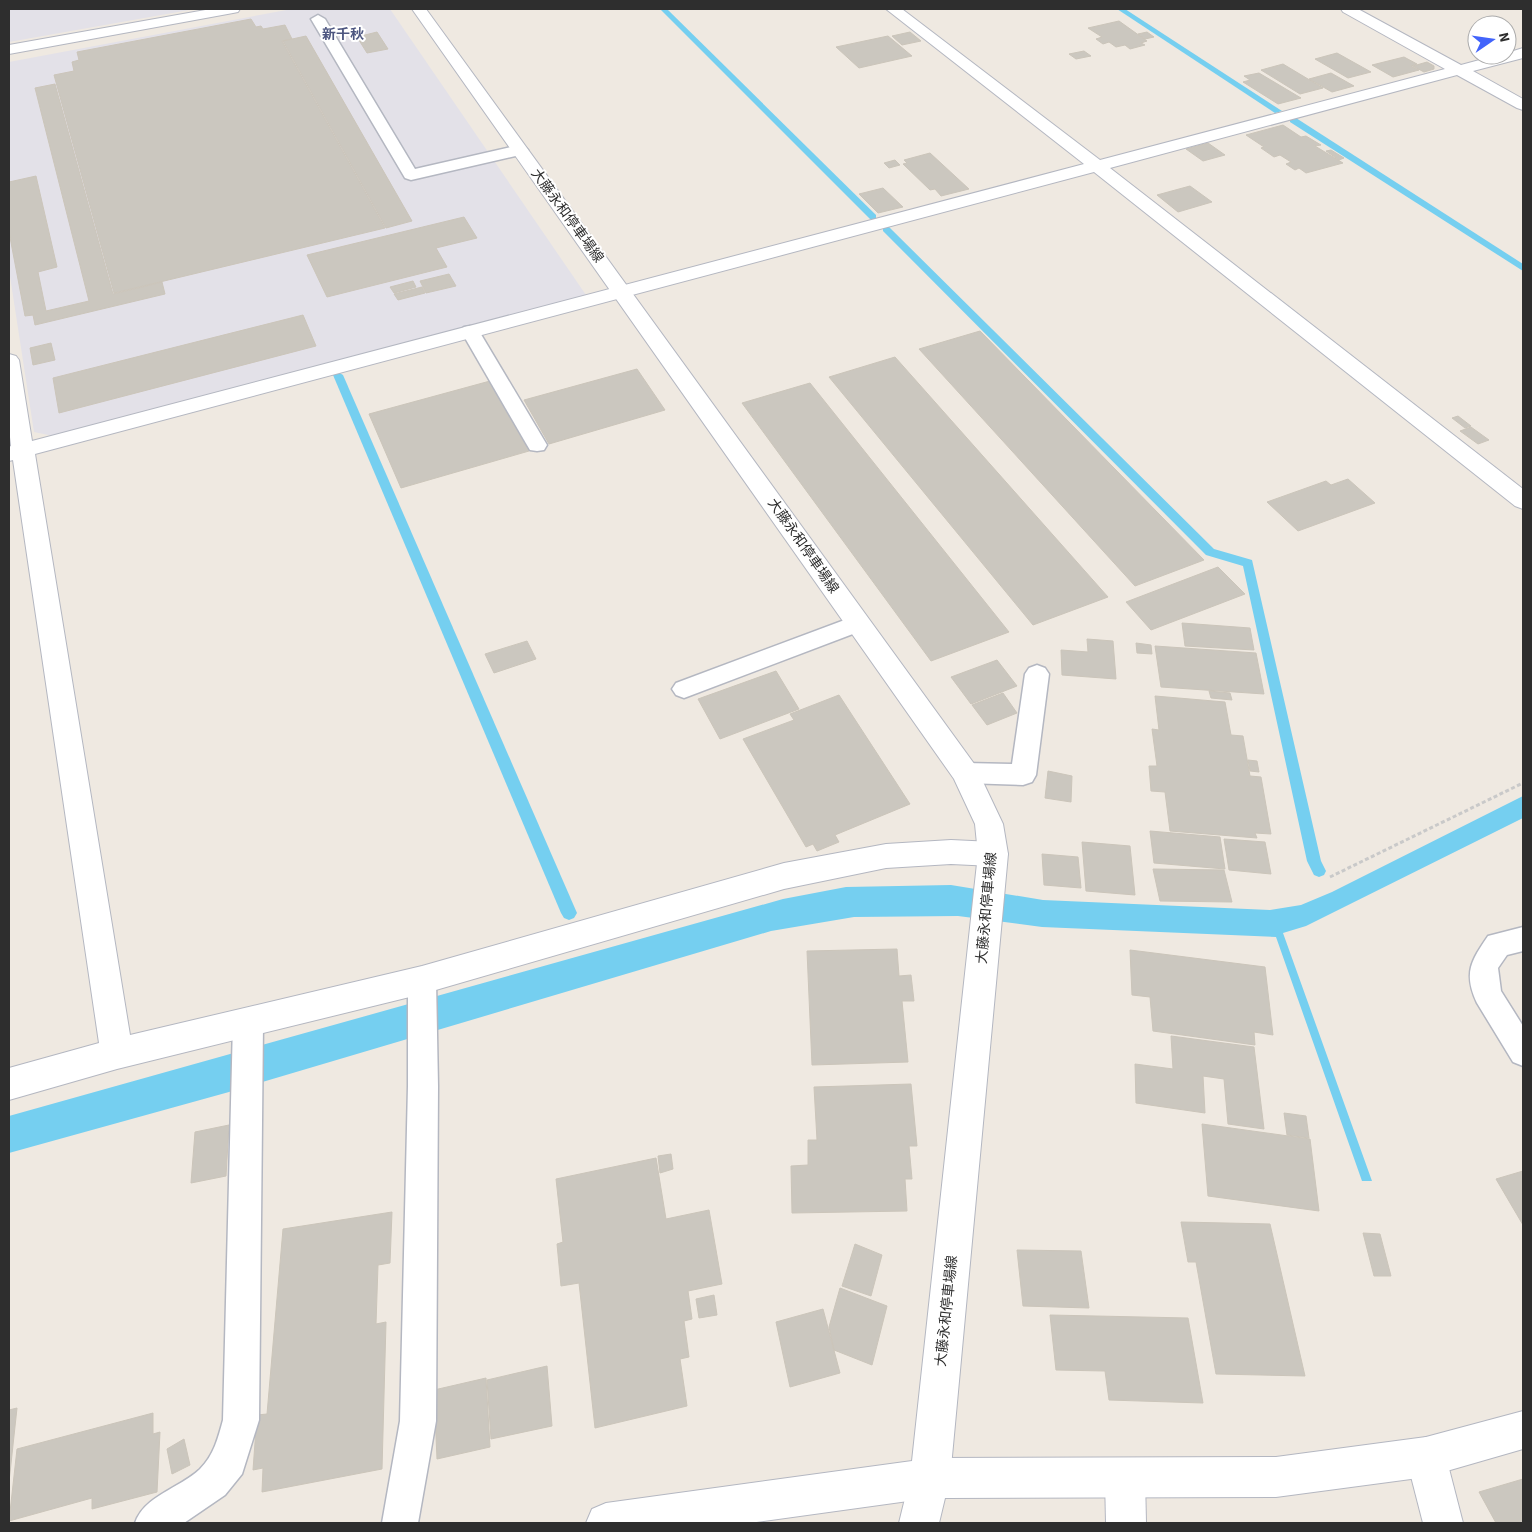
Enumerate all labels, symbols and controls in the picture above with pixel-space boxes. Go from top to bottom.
north arrow [1467,15,1517,65]
district label: 新千秋 [322,25,364,45]
text: N [1493,31,1514,44]
street label: 大藤永和停車場線 [526,165,608,267]
street label: 大藤永和停車場線 [763,494,843,598]
street label: 大藤永和停車場線 [972,851,1002,965]
street label: 大藤永和停車場線 [931,1254,963,1368]

